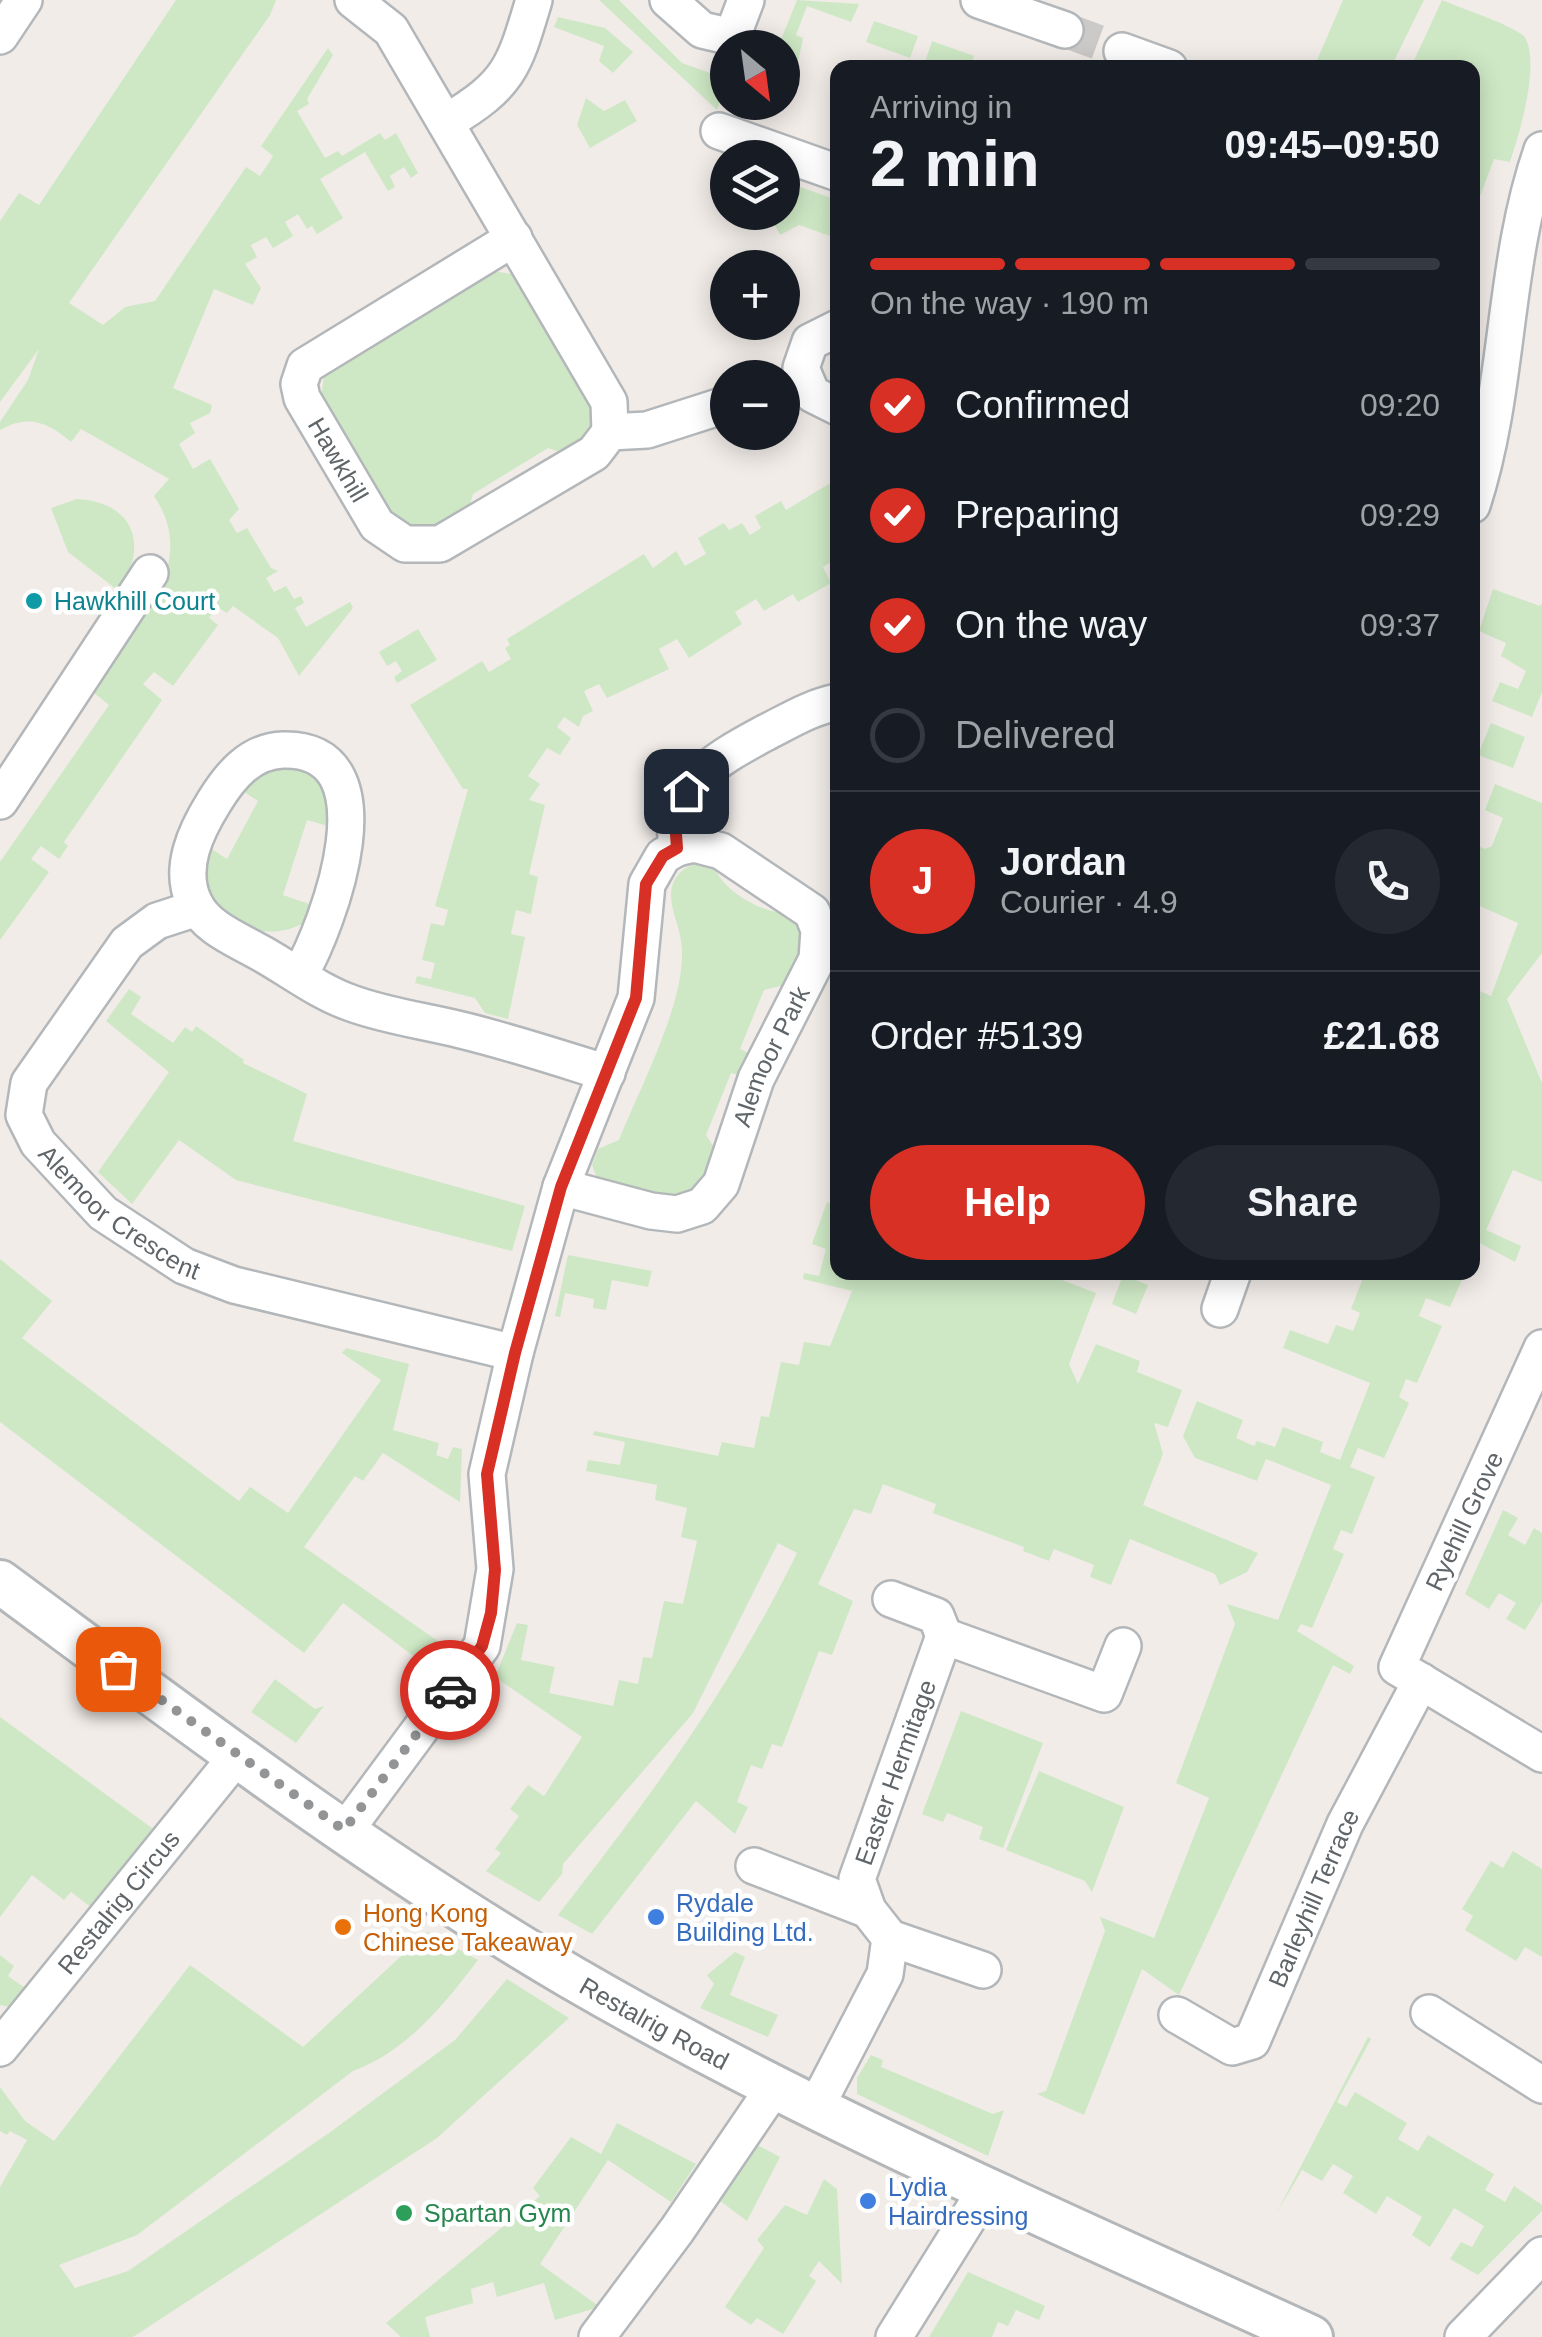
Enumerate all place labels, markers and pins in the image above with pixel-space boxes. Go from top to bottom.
place label: Hawkhill Court [54,587,215,615]
marker: Hawkhill Court [23,590,45,612]
pin [644,749,729,834]
pin [76,1627,161,1712]
place label: Rydale Building Ltd. [676,1889,814,1946]
place label: Hong Kong Chinese Takeaway [363,1899,573,1956]
marker: Rydale Building Ltd. [645,1906,667,1928]
marker: Hong Kong Chinese Takeaway [332,1916,354,1938]
place label: Lydia Hairdressing [888,2173,1028,2230]
marker: Lydia Hairdressing [857,2190,879,2212]
place label: Spartan Gym [424,2199,571,2227]
marker: Spartan Gym [393,2202,415,2224]

